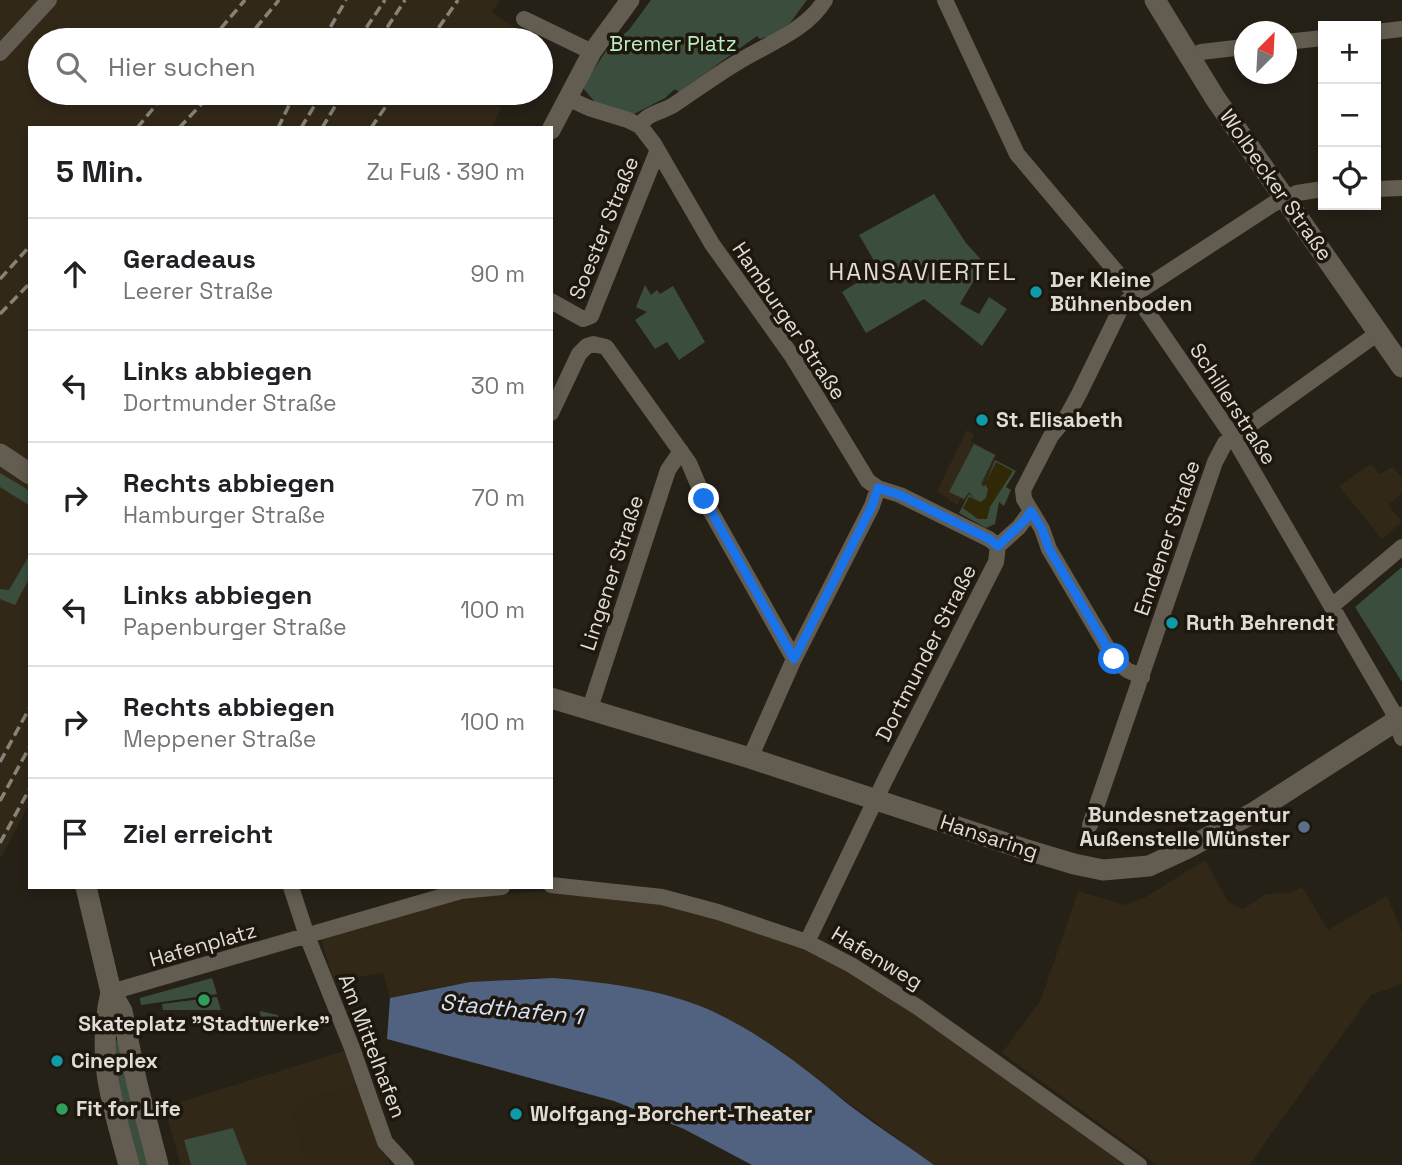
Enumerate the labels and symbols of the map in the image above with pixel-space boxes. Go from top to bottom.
north arrow [1234,21,1297,84]
park label: Bremer Platz [609,30,737,57]
street label: Wolbecker Straße [1214,104,1339,266]
street label: Soester Straße [563,152,645,303]
street label: Hamburger Straße [727,237,852,405]
district label: HANSAVIERTEL [828,256,1018,287]
place label: Der Kleine Bühnenboden [1050,266,1193,317]
marker: Der Kleine Bühnenboden [1028,284,1044,300]
street label: Schillerstraße [1184,338,1283,470]
place label: St. Elisabeth [996,406,1123,433]
marker: St. Elisabeth [974,412,990,428]
street label: Emdener Straße [1127,457,1206,619]
route end [688,483,719,514]
street label: Lingener Straße [574,492,649,654]
street label: Dortmunder Straße [869,560,982,746]
place label: Ruth Behrendt [1186,609,1335,636]
marker: Ruth Behrendt [1164,615,1180,631]
route start [1098,643,1129,674]
place label: Bundesnetzagentur Außenstelle Münster [1079,801,1290,852]
street label: Hansaring [937,808,1041,865]
marker: Bundesnetzagentur Außenstelle Münster [1296,819,1312,835]
street label: Hafenplatz [146,916,259,973]
street label: Hafenweg [827,920,928,995]
street label: Am Mittelhafen [333,970,412,1122]
water label: Stadthafen 1 [439,987,586,1032]
marker: Skateplatz "Stadtwerke" [196,992,212,1008]
place label: Skateplatz "Stadtwerke" [78,1010,330,1037]
place label: Cineplex [71,1047,158,1074]
marker: Cineplex [49,1053,65,1069]
place label: Fit for Life [76,1095,181,1122]
place label: Wolfgang-Borchert-Theater [530,1100,812,1127]
marker: Fit for Life [54,1101,70,1117]
marker: Wolfgang-Borchert-Theater [508,1106,524,1122]

